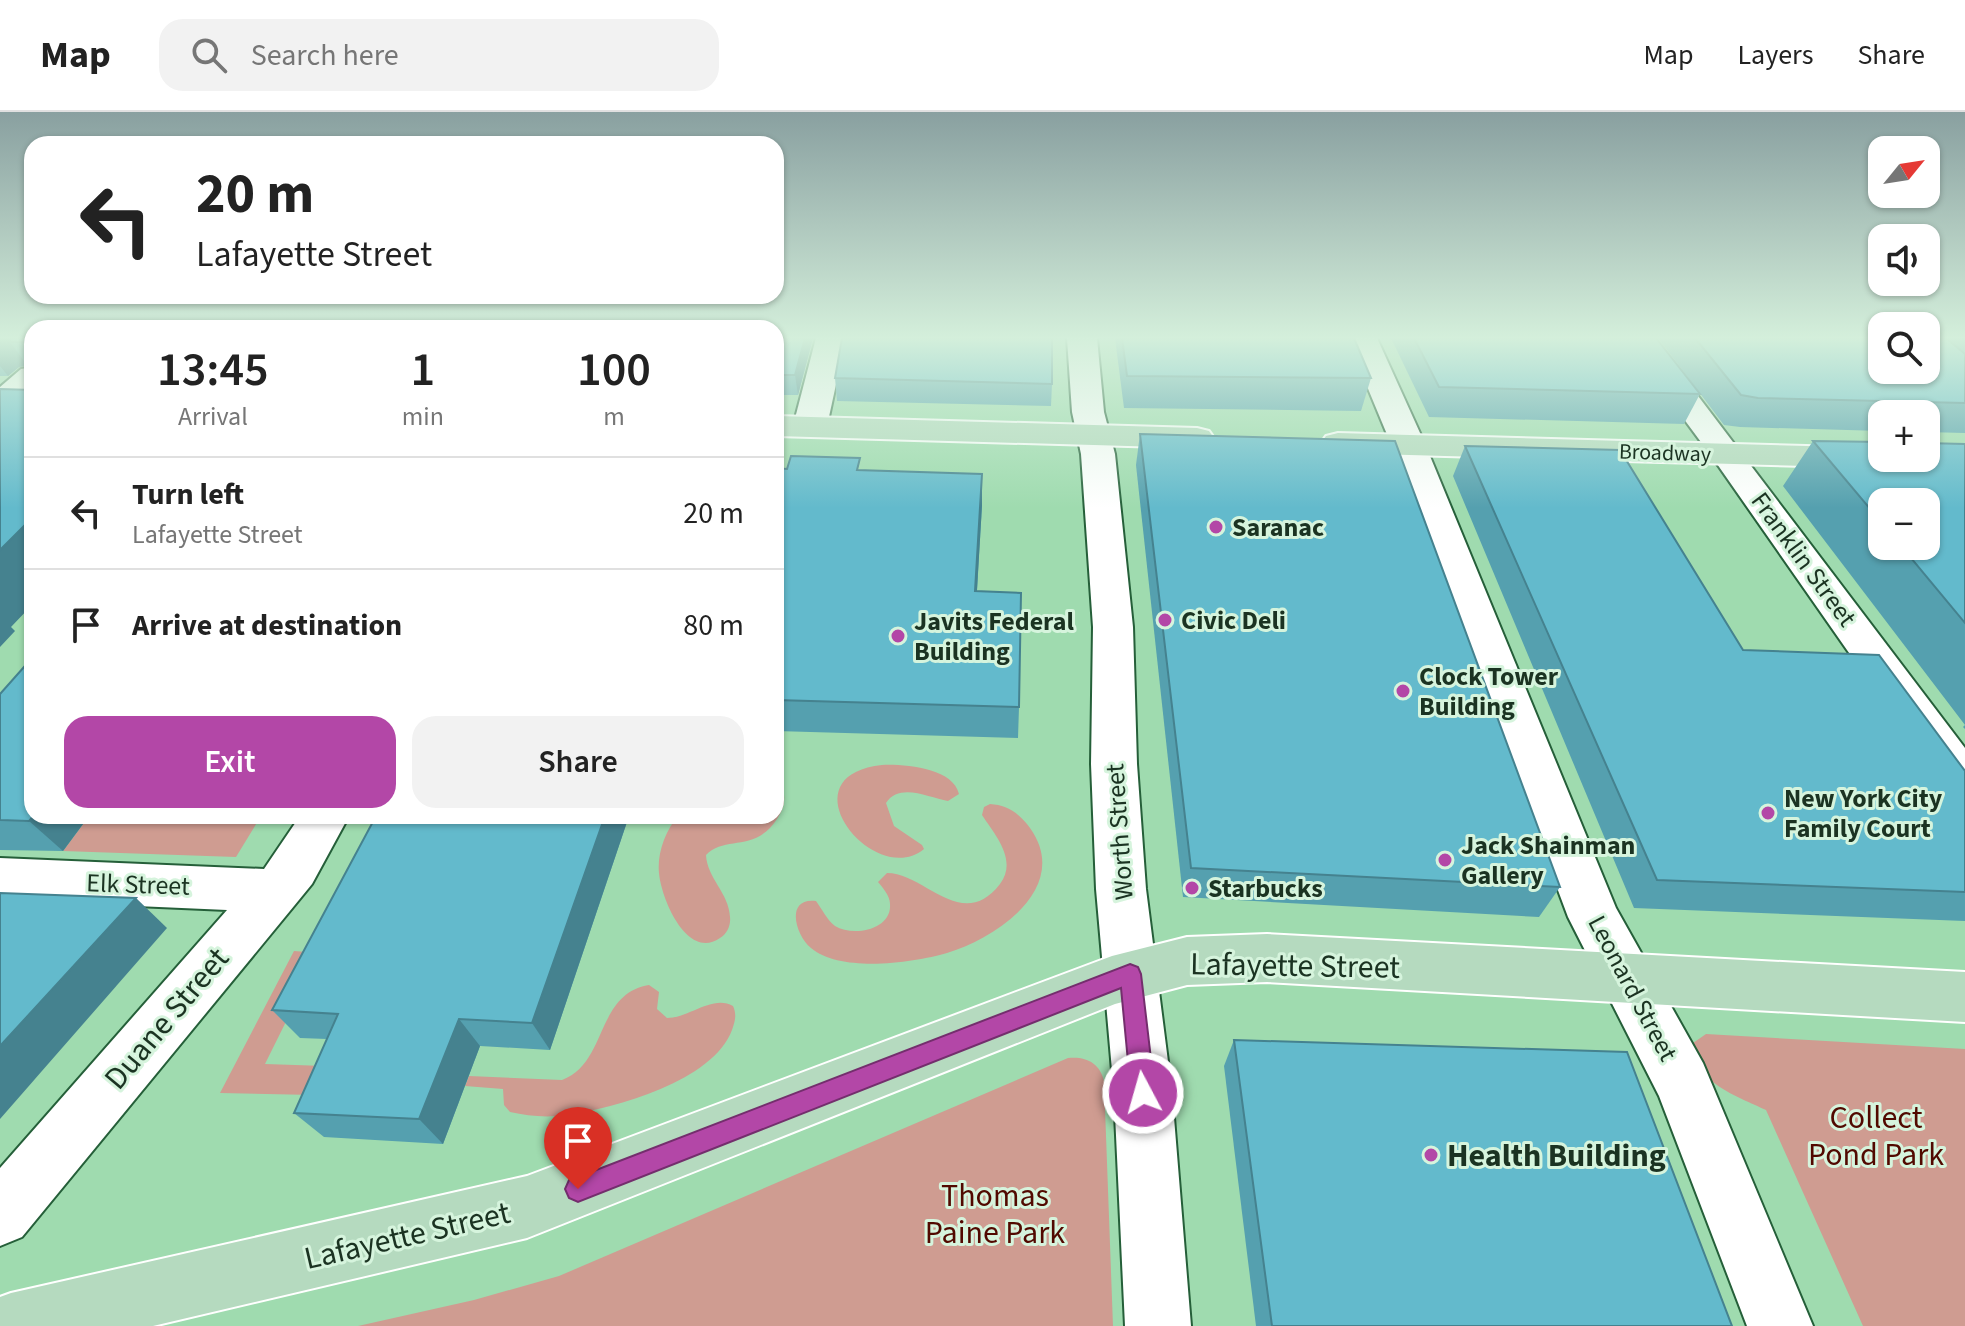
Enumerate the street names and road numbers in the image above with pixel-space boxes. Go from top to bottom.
street label: Broadway [1618,435,1712,471]
street label: Franklin Street [1742,484,1865,634]
street label: Worth Street [1096,762,1143,902]
street label: Elk Street [86,864,191,905]
street label: Leonard Street [1579,909,1687,1068]
street label: Duane Street [93,937,240,1100]
street label: Lafayette Street [1190,941,1400,991]
street label: Lafayette Street [300,1190,515,1282]

